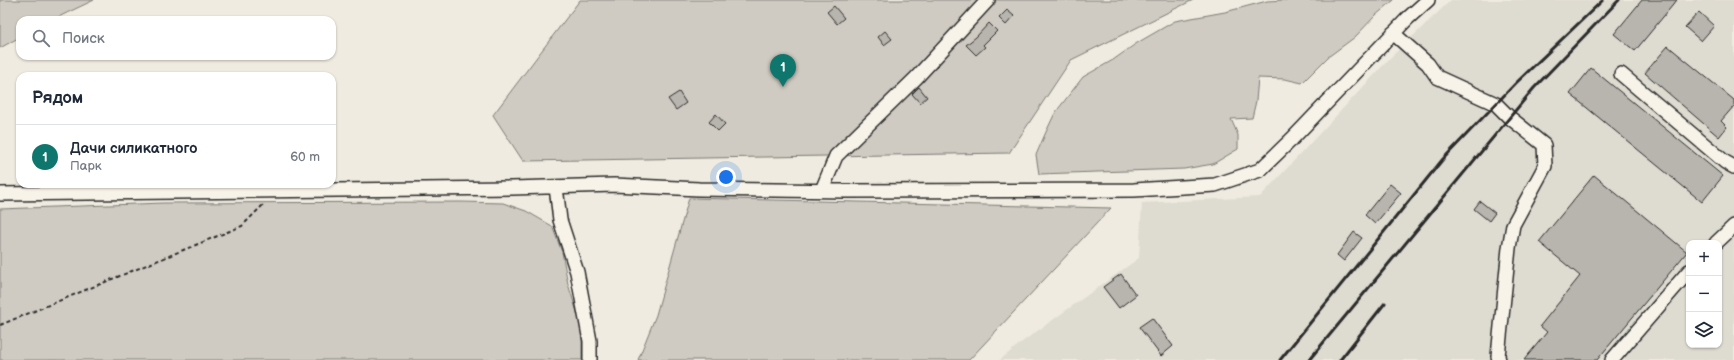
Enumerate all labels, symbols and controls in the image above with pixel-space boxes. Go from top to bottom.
search box [16,16,336,60]
icon: search [30,27,52,49]
text: Поиск [62,29,105,48]
pin: 1 [770,54,796,87]
text: Рядом [32,88,83,108]
text: Дачи силикатного [70,139,197,158]
text: 1 [42,149,48,165]
text: 60 m [290,149,320,165]
text: Парк [70,158,102,174]
your location [716,167,736,187]
map controls [1686,240,1722,348]
button: + [1686,240,1722,276]
button: − [1686,276,1722,312]
button: layers [1686,312,1722,348]

